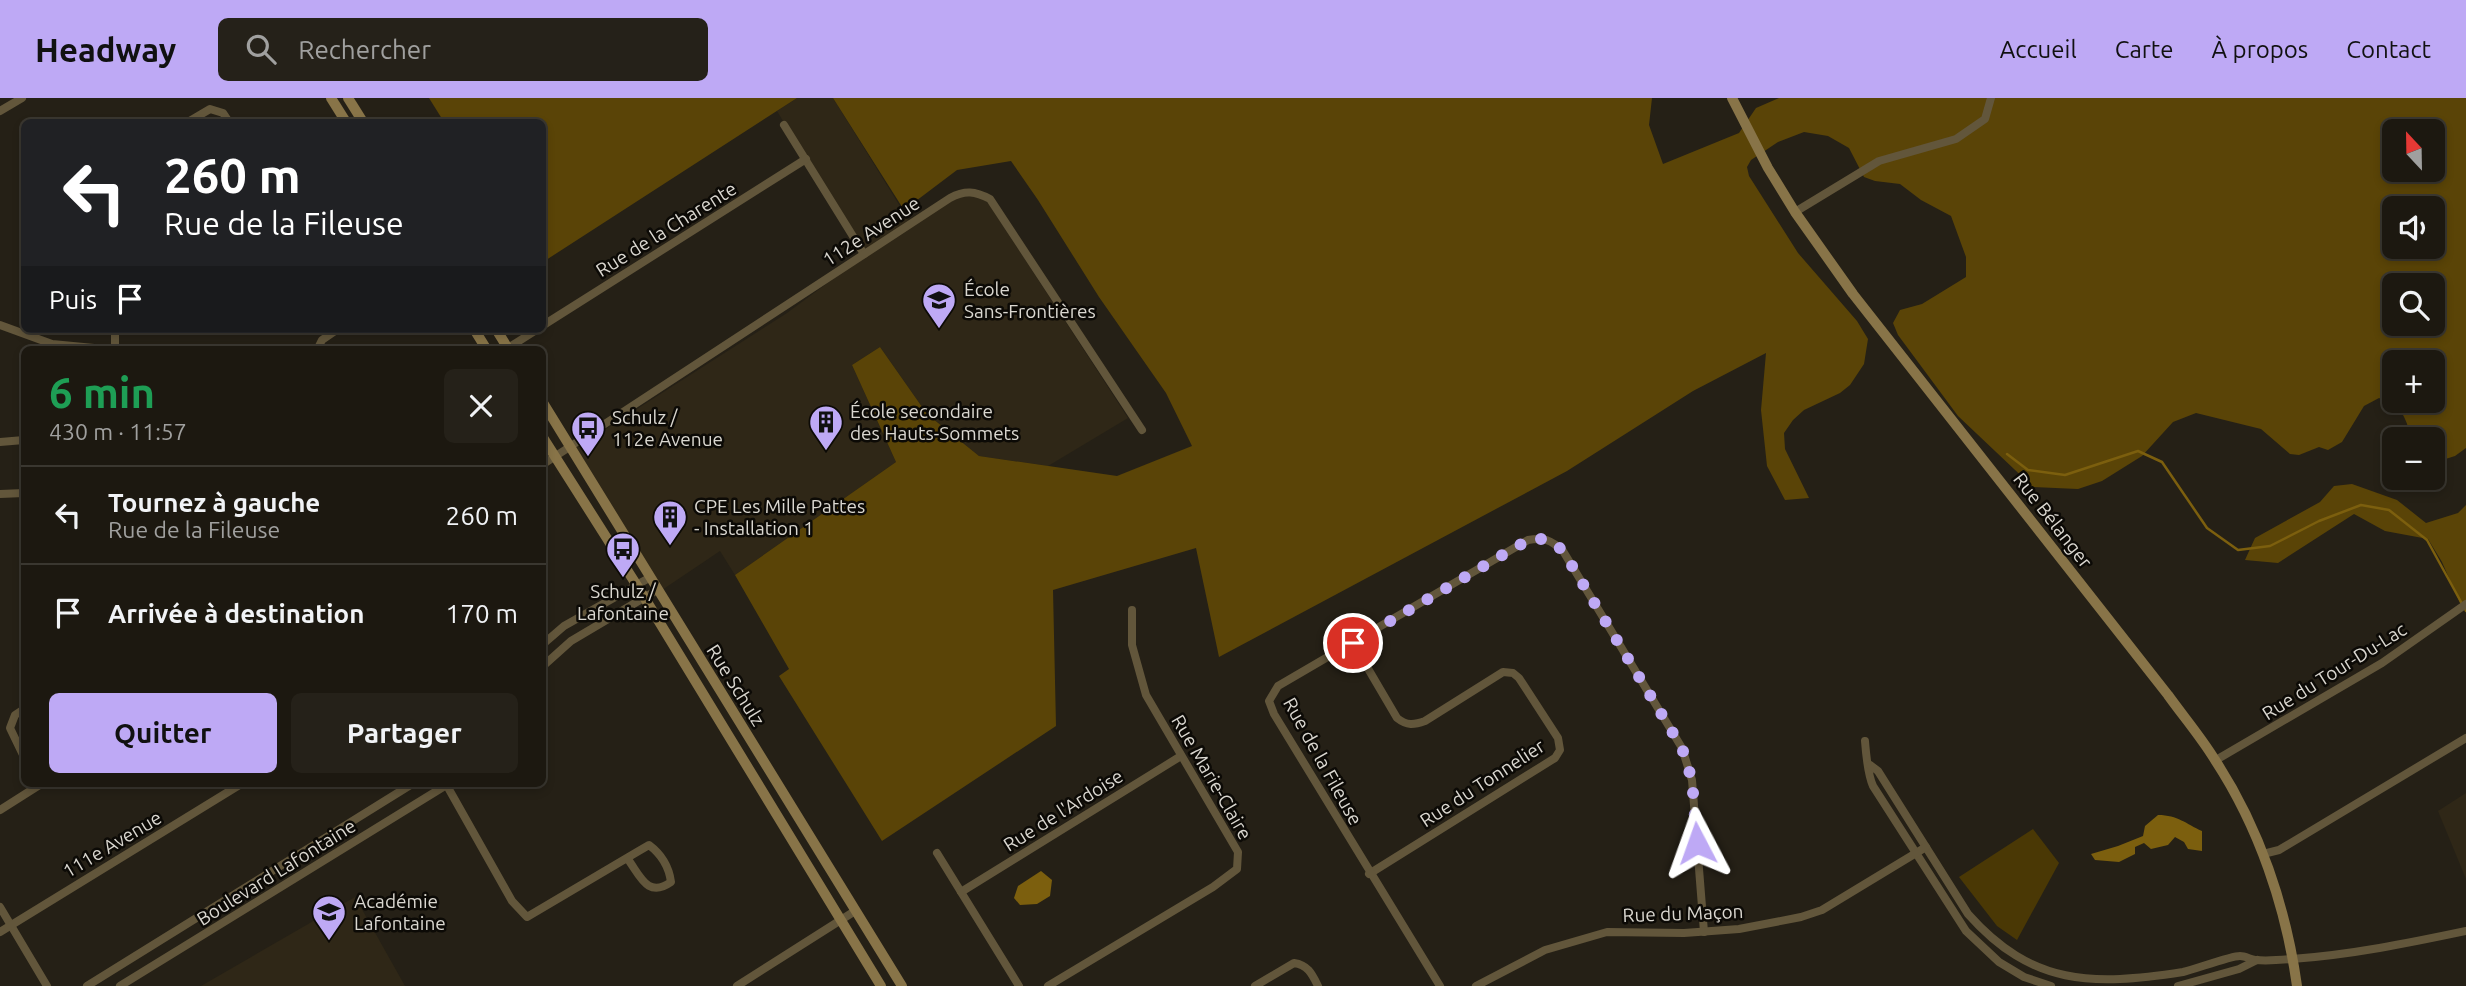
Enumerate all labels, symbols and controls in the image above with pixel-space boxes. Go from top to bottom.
search box [218,18,708,81]
icon: search [242,30,280,68]
text: Headway [35,31,176,68]
text: Rechercher [298,35,431,64]
text: Accueil [2000,36,2077,63]
text: Carte [2115,36,2174,63]
text: À propos [2212,36,2308,63]
text: Contact [2346,36,2431,63]
north arrow [2382,119,2445,182]
map controls [2382,119,2445,490]
icon: left [49,147,140,238]
text: 260 m [164,147,301,202]
street label: Rue de la Charente [592,177,740,281]
street label: 112e Avenue [818,192,924,270]
button: sound [2382,196,2445,259]
text: Rue de la Fileuse [164,205,404,241]
button: search [2382,273,2445,336]
place label: École Sans-Frontières [964,278,1096,322]
icon: arrive [111,280,149,318]
school or university icon: École Sans-Frontières [920,281,958,330]
text: Puis [49,285,97,314]
button: + [2382,350,2445,413]
text: 6 min [49,369,155,416]
button: close [444,369,518,443]
place label: École secondaire des Hauts-Sommets [850,400,1019,444]
building icon: École secondaire des Hauts-Sommets [807,403,845,452]
place label: Schulz / 112e Avenue [612,406,723,450]
bus stop icon: Schulz / 112e Avenue [569,409,607,458]
text: 430 m · 11:57 [49,419,187,444]
button: − [2382,427,2445,490]
street label: Rue Bélanger [2009,468,2097,572]
text: Tournez à gauche [108,488,320,517]
place label: CPE Les Mille Pattes - Installation 1 [694,495,865,539]
icon: left [49,496,87,534]
building icon: CPE Les Mille Pattes - Installation 1 [651,498,689,547]
text: 260 m [446,501,518,530]
text: Rue de la Fileuse [108,517,280,542]
bus stop icon: Schulz / Lafontaine [604,530,642,579]
place label: Schulz / Lafontaine [577,580,669,624]
icon: arrive [49,594,87,632]
text: Arrivée à destination [108,599,364,628]
text: 170 m [446,599,518,628]
pin [1323,613,1383,673]
street label: Rue du Tour-Du-Lac [2258,618,2410,724]
icon: arrive [1334,624,1372,662]
street label: Rue Schulz [702,640,770,730]
button: Quitter [49,693,277,773]
button: Partager [291,693,518,773]
street label: Rue de la Fileuse [1279,693,1367,829]
street label: Rue Marie-Claire [1167,711,1257,843]
street label: Rue du Tonnelier [1416,735,1548,831]
street label: Rue de l'Ardoise [999,764,1127,856]
street label: 111e Avenue [59,806,165,882]
position arrow [1660,806,1734,880]
street label: Boulevard Lafontaine [193,814,359,930]
place label: Académie Lafontaine [354,890,446,934]
school or university icon: Académie Lafontaine [310,893,348,942]
street label: Rue du Maçon [1622,900,1744,926]

